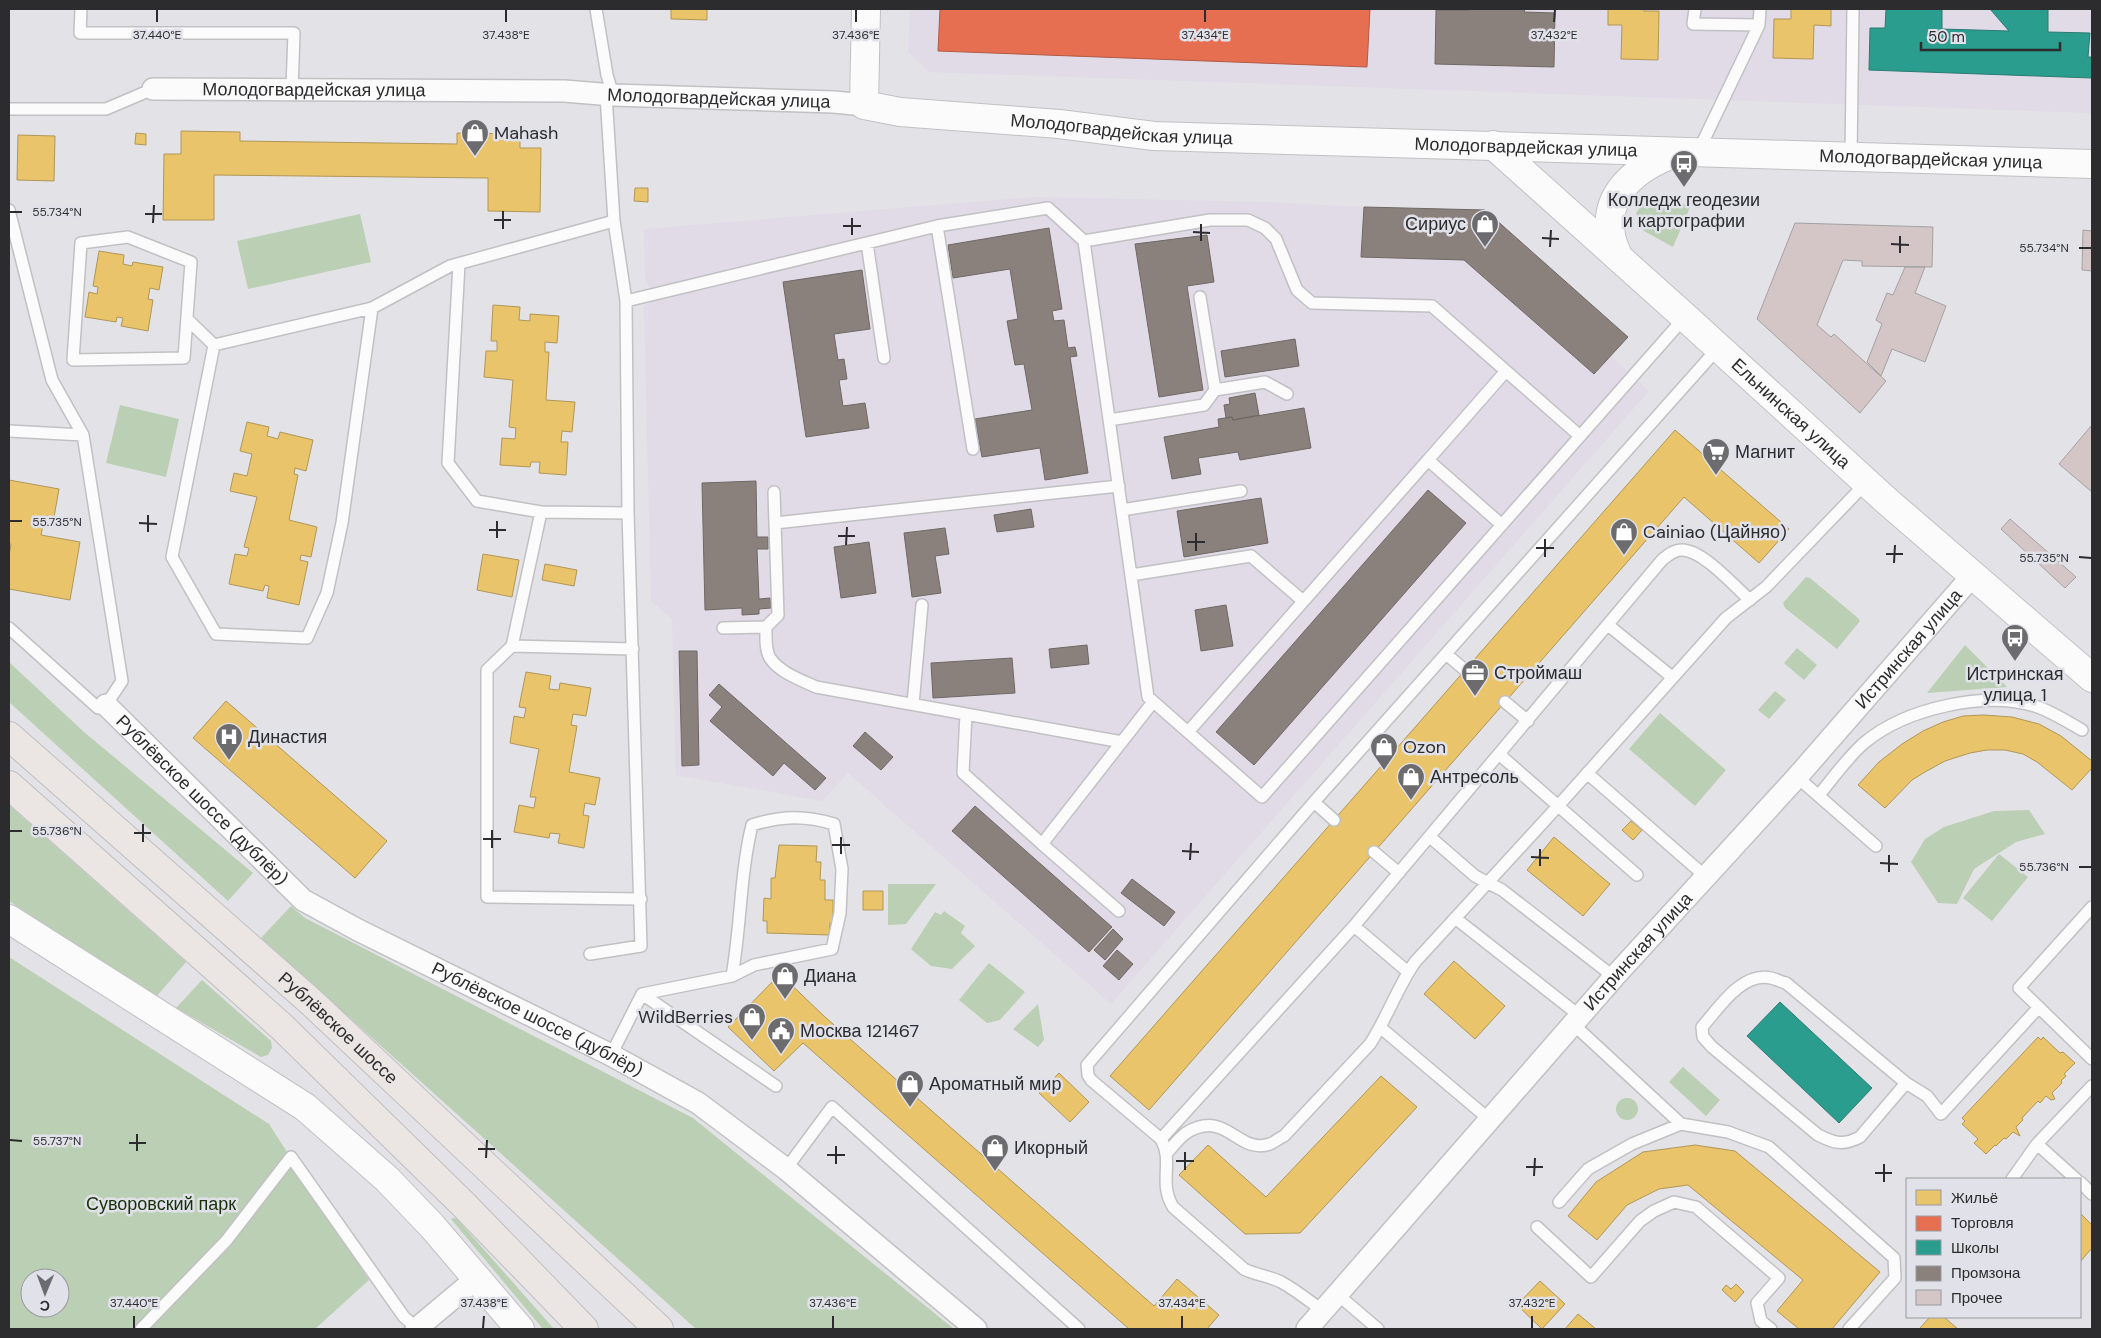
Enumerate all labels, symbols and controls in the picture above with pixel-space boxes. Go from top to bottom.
scale bar [1921,20,2060,52]
text: 37.440°E [133,27,182,43]
text: 37.438°E [482,27,530,43]
text: 37.436°E [832,27,880,43]
text: 37.434°E [1181,27,1229,43]
text: 37.432°E [1530,27,1578,43]
text: 50 m [1928,27,1965,47]
street label: Молодогвардейская улица [202,77,427,102]
street label: Молодогвардейская улица [607,83,832,114]
street label: Молодогвардейская улица [1009,108,1234,150]
shop icon: Mahash [460,118,490,157]
place label: Mahash [494,121,558,145]
street label: Молодогвардейская улица [1414,132,1639,162]
street label: Молодогвардейская улица [1819,144,2044,175]
bus stop icon: Колледж геодезии и картографии [1669,149,1699,188]
place label: Колледж геодезии и картографии [1608,188,1760,233]
text: 55.734°N [32,204,82,220]
shop icon: Сириус [1470,209,1500,248]
place label: Сириус [1405,212,1466,236]
text: 55.734°N [2019,240,2069,256]
street label: Ельнинская улица [1726,353,1856,475]
supermarket icon: Магнит [1701,437,1731,476]
place label: Магнит [1735,440,1795,464]
text: 55.735°N [32,514,82,530]
shop icon: Cainiao (Цайняо) [1609,517,1639,556]
place label: Cainiao (Цайняо) [1643,520,1787,544]
text: 55.735°N [2019,550,2069,566]
street label: Истринская улица [1850,583,1968,714]
bus stop icon: Истринская улица, 1 [2000,623,2030,662]
office icon: Строймаш [1460,658,1490,697]
place label: Строймаш [1494,661,1582,685]
place label: Истринская улица, 1 [1966,662,2064,707]
street label: Рублёвское шоссе (дублёр) [111,709,293,890]
hospital icon: Династия [214,722,244,761]
place label: Династия [248,725,327,749]
shop icon: Ozon [1369,732,1399,771]
place label: Ozon [1403,735,1446,759]
shop icon: Антресоль [1396,762,1426,801]
place label: Антресоль [1430,765,1519,789]
text: 55.736°N [32,823,82,839]
text: 55.736°N [2019,859,2069,875]
street label: Истринская улица [1578,886,1698,1016]
street label: Рублёвское шоссе (дублёр) [428,956,647,1082]
shop icon: Диана [770,961,800,1000]
place label: Диана [804,964,857,988]
street label: Рублёвское шоссе [273,967,403,1090]
shop icon: WildBerries [737,1002,767,1041]
place label: WildBerries [638,1005,733,1029]
public building icon: Москва 121467 [766,1016,796,1055]
place label: Москва 121467 [800,1019,919,1043]
shop icon: Ароматный мир [895,1069,925,1108]
place label: Ароматный мир [929,1072,1061,1096]
text: 55.737°N [33,1133,81,1149]
shop icon: Икорный [980,1133,1010,1172]
place label: Икорный [1014,1136,1088,1160]
legend [1906,1178,2081,1318]
text: Жильё [1951,1188,1998,1208]
park label: Суворовский парк [86,1192,236,1216]
text: Торговля [1951,1213,2014,1233]
text: Школы [1951,1238,1999,1258]
text: Промзона [1951,1263,2021,1283]
north arrow [20,1268,70,1318]
text: Прочее [1951,1288,2003,1308]
text: 37.440°E [110,1295,159,1311]
text: 37.438°E [460,1295,508,1311]
text: 37.436°E [809,1295,857,1311]
text: 37.434°E [1158,1295,1206,1311]
text: 37.432°E [1508,1295,1556,1311]
text: С [40,1297,50,1315]

